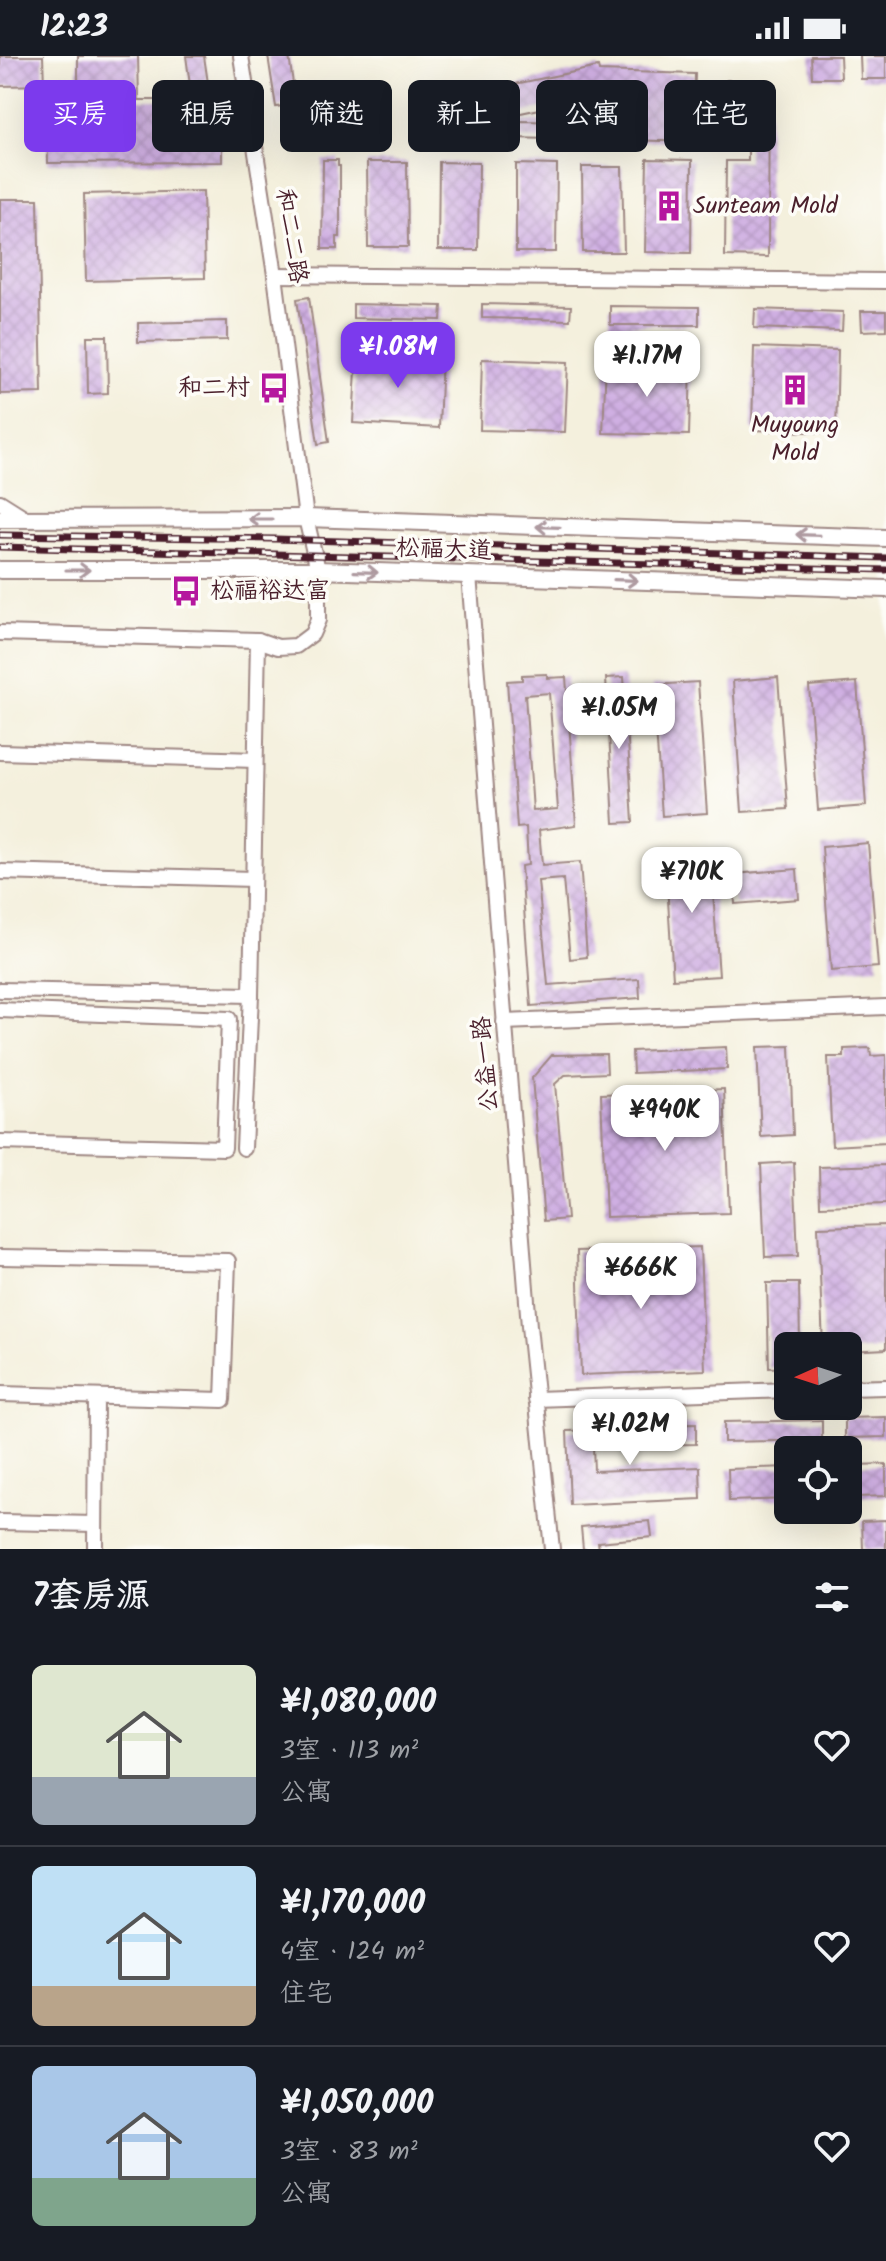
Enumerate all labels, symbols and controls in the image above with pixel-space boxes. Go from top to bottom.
text: 12:23 [40,4,108,52]
chip: 买房 [24,80,136,152]
chip: 租房 [152,80,264,152]
chip: 筛选 [280,80,392,152]
chip: 新上 [408,80,520,152]
chip: 公寓 [536,80,648,152]
chip: 住宅 [664,80,776,152]
street label: 和二二路 [264,186,318,286]
place label: Sunteam Mold [693,187,839,226]
building icon: Sunteam Mold [652,189,686,223]
pin: ¥1.08M [333,322,463,390]
text: ¥1.08M [359,327,437,369]
pin: ¥1.17M [582,331,712,399]
text: ¥1.17M [612,336,682,378]
place label: 和二村 [178,369,250,408]
bus stop icon: 和二村 [257,371,291,405]
building icon: Muyoung Mold [778,373,812,407]
place label: Muyoung Mold [751,406,839,473]
one-way arrow [247,511,274,527]
one-way arrow [535,519,562,534]
one-way arrow [795,528,822,543]
street label: 松福大道 [395,529,493,571]
one-way arrow [64,562,91,578]
one-way arrow [352,564,379,579]
place label: 松福裕达富 [210,572,330,611]
one-way arrow [612,573,639,588]
bus stop icon: 松福裕达富 [169,574,203,608]
pin: ¥1.05M [554,683,684,751]
text: ¥1.05M [581,688,657,730]
pin: ¥710K [636,847,748,915]
text: ¥710K [659,852,725,894]
street label: 公益一路 [462,1014,510,1114]
pin: ¥940K [609,1085,721,1153]
text: ¥940K [629,1090,701,1132]
pin: ¥666K [585,1243,697,1311]
text: ¥666K [604,1248,678,1290]
north arrow [774,1332,862,1420]
map controls [774,1332,862,1524]
pin: ¥1.02M [565,1399,695,1467]
text: ¥1.02M [591,1404,669,1446]
button: locate [774,1436,862,1524]
text: 7套房源 [32,1570,150,1624]
icon: filters [810,1575,854,1619]
text: ¥1,080,000 [280,1676,436,1730]
icon: home [96,1697,192,1793]
icon: heart [810,1723,854,1767]
text: 3室 · 113 m² [280,1730,418,1772]
text: 公寓 [280,1772,332,1814]
text: ¥1,170,000 [280,1877,425,1931]
icon: home [96,1898,192,1994]
icon: heart [810,1924,854,1968]
text: 4室 · 124 m² [280,1931,424,1973]
text: 住宅 [280,1973,332,2015]
text: ¥1,050,000 [280,2077,433,2131]
icon: home [96,2098,192,2194]
icon: heart [810,2124,854,2168]
text: 3室 · 83 m² [280,2131,418,2173]
text: 公寓 [280,2173,332,2215]

